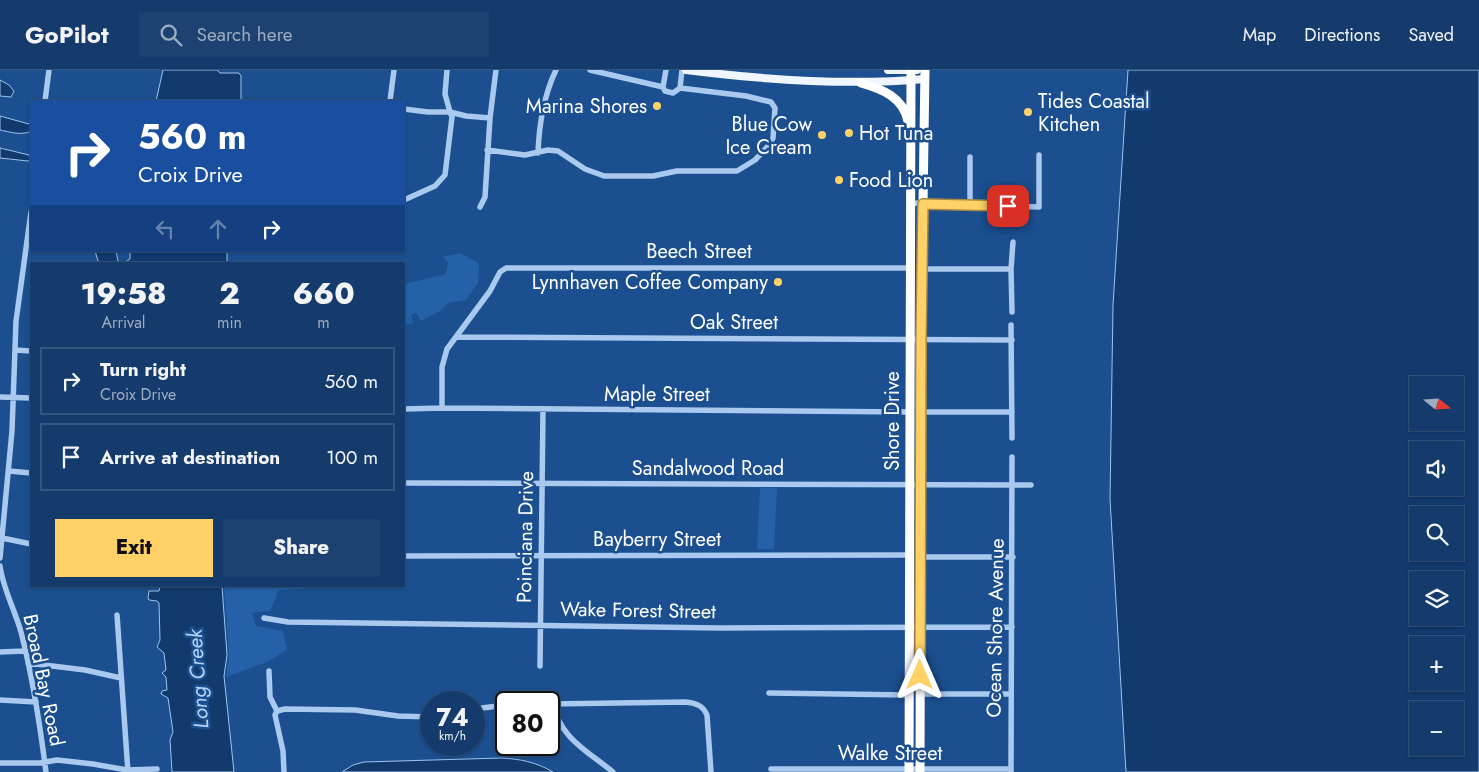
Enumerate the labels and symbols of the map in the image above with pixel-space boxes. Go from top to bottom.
place label: Tides Coastal Kitchen [1038,87,1150,139]
place label: Marina Shores [526,92,647,121]
marker: Marina Shores [651,100,663,112]
marker: Tides Coastal Kitchen [1022,106,1034,118]
place label: Blue Cow Ice Cream [725,110,812,162]
place label: Hot Tuna [859,119,933,148]
marker: Hot Tuna [843,127,855,139]
marker: Blue Cow Ice Cream [816,129,828,141]
place label: Food Lion [849,166,933,195]
marker: Food Lion [833,174,845,186]
pin [987,185,1029,227]
street label: Beech Street [646,237,752,266]
place label: Lynnhaven Coffee Company [532,268,768,297]
marker: Lynnhaven Coffee Company [772,276,784,288]
street label: Oak Street [690,308,778,337]
street label: Shore Drive [878,371,907,471]
north arrow [1409,376,1464,431]
street label: Maple Street [604,380,710,409]
street label: Sandalwood Road [632,454,784,483]
street label: Poinciana Drive [510,471,541,603]
street label: Bayberry Street [593,525,721,554]
street label: Ocean Shore Avenue [979,538,1012,718]
street label: Wake Forest Street [560,595,716,626]
street label: Broad Bay Road [15,611,72,749]
water label: Long Creek [179,627,216,730]
position arrow [893,648,945,700]
speed limit sign: 80 [495,691,560,756]
street label: Walke Street [838,739,942,768]

